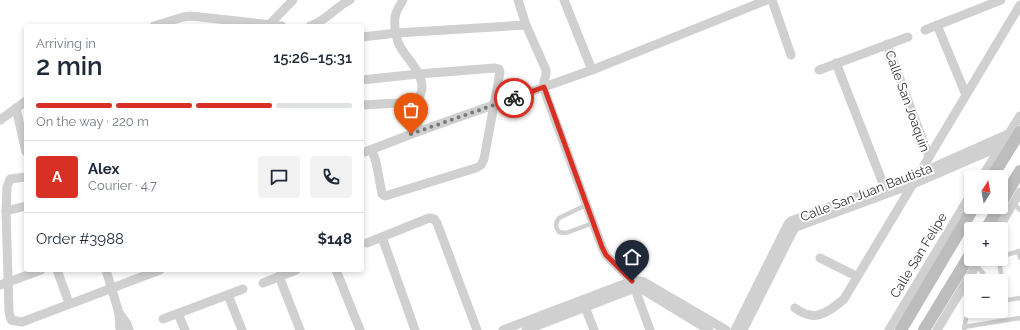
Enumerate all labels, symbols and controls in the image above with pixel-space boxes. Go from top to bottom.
text: Arriving in [36,36,96,51]
street label: Calle San Joaquín [882,48,933,154]
text: 15:26–15:31 [273,49,352,67]
text: 2 min [36,51,103,81]
courier [494,78,534,118]
icon: bike [503,87,525,109]
pin [394,93,428,134]
icon: bag [400,99,422,121]
text: On the way · 220 m [36,114,149,129]
button: chat [258,156,300,198]
button: phone [310,156,352,198]
text: Alex [88,160,119,178]
street label: Calle San Juan Bautista [798,160,934,225]
text: A [52,168,62,186]
north arrow [964,170,1008,214]
map controls [964,170,1008,318]
text: Courier · 4.7 [88,178,157,193]
street label: Calle San Felipe [887,210,950,301]
button: + [964,222,1008,266]
text: Order #3988 [36,230,124,248]
text: $148 [317,230,352,248]
pin [615,240,649,281]
icon: home [621,246,643,268]
button: − [964,274,1008,318]

